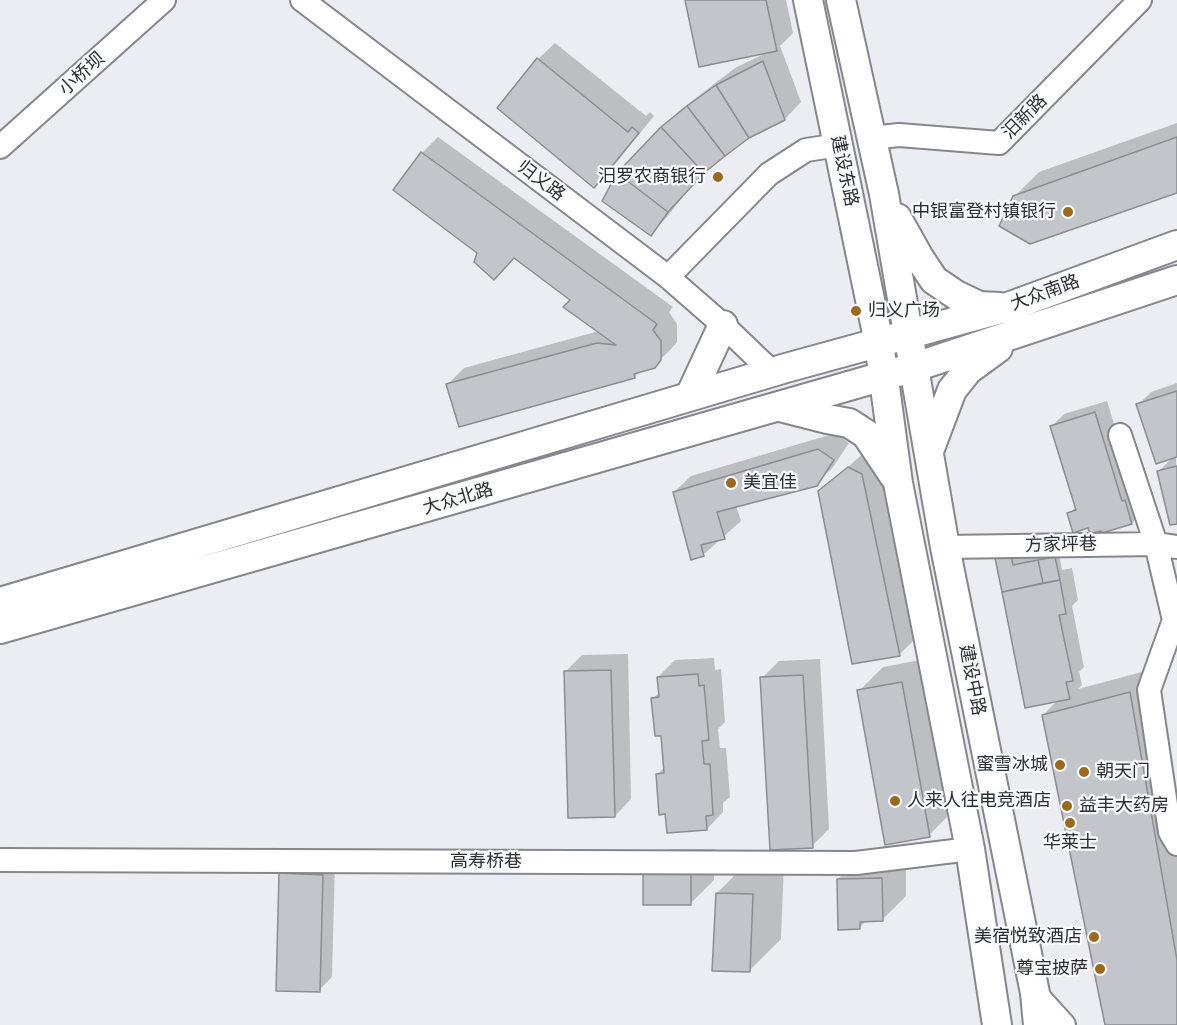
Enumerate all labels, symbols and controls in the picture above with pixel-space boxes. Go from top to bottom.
street label: 小桥坝 [55,48,109,100]
street label: 汨新路 [998,90,1052,144]
street label: 建设东路 [826,134,862,208]
street label: 归义路 [513,156,569,206]
place label: 汨罗农商银行 [598,166,706,188]
marker: 汨罗农商银行 [711,170,725,184]
place label: 中银富登村镇银行 [912,201,1056,223]
marker: 中银富登村镇银行 [1061,205,1075,219]
street label: 大众南路 [1007,271,1083,315]
place label: 归义广场 [868,300,940,322]
marker: 归义广场 [849,304,863,318]
place label: 美宜佳 [743,472,797,494]
marker: 美宜佳 [724,476,738,490]
street label: 大众北路 [420,479,496,519]
street label: 方家坪巷 [1025,534,1097,556]
street label: 建设中路 [955,643,989,717]
place label: 蜜雪冰城 [976,754,1048,776]
marker: 蜜雪冰城 [1053,758,1067,772]
place label: 朝天门 [1096,761,1150,783]
marker: 朝天门 [1077,765,1091,779]
place label: 人来人往电竞酒店 [907,790,1051,812]
marker: 人来人往电竞酒店 [888,794,902,808]
place label: 益丰大药房 [1079,795,1169,817]
marker: 益丰大药房 [1060,799,1074,813]
marker: 华莱士 [1063,816,1077,830]
place label: 华莱士 [1043,832,1097,854]
street label: 高寿桥巷 [450,851,522,873]
place label: 美宿悦致酒店 [974,926,1082,948]
marker: 美宿悦致酒店 [1087,930,1101,944]
place label: 尊宝披萨 [1016,958,1088,980]
marker: 尊宝披萨 [1093,962,1107,976]

